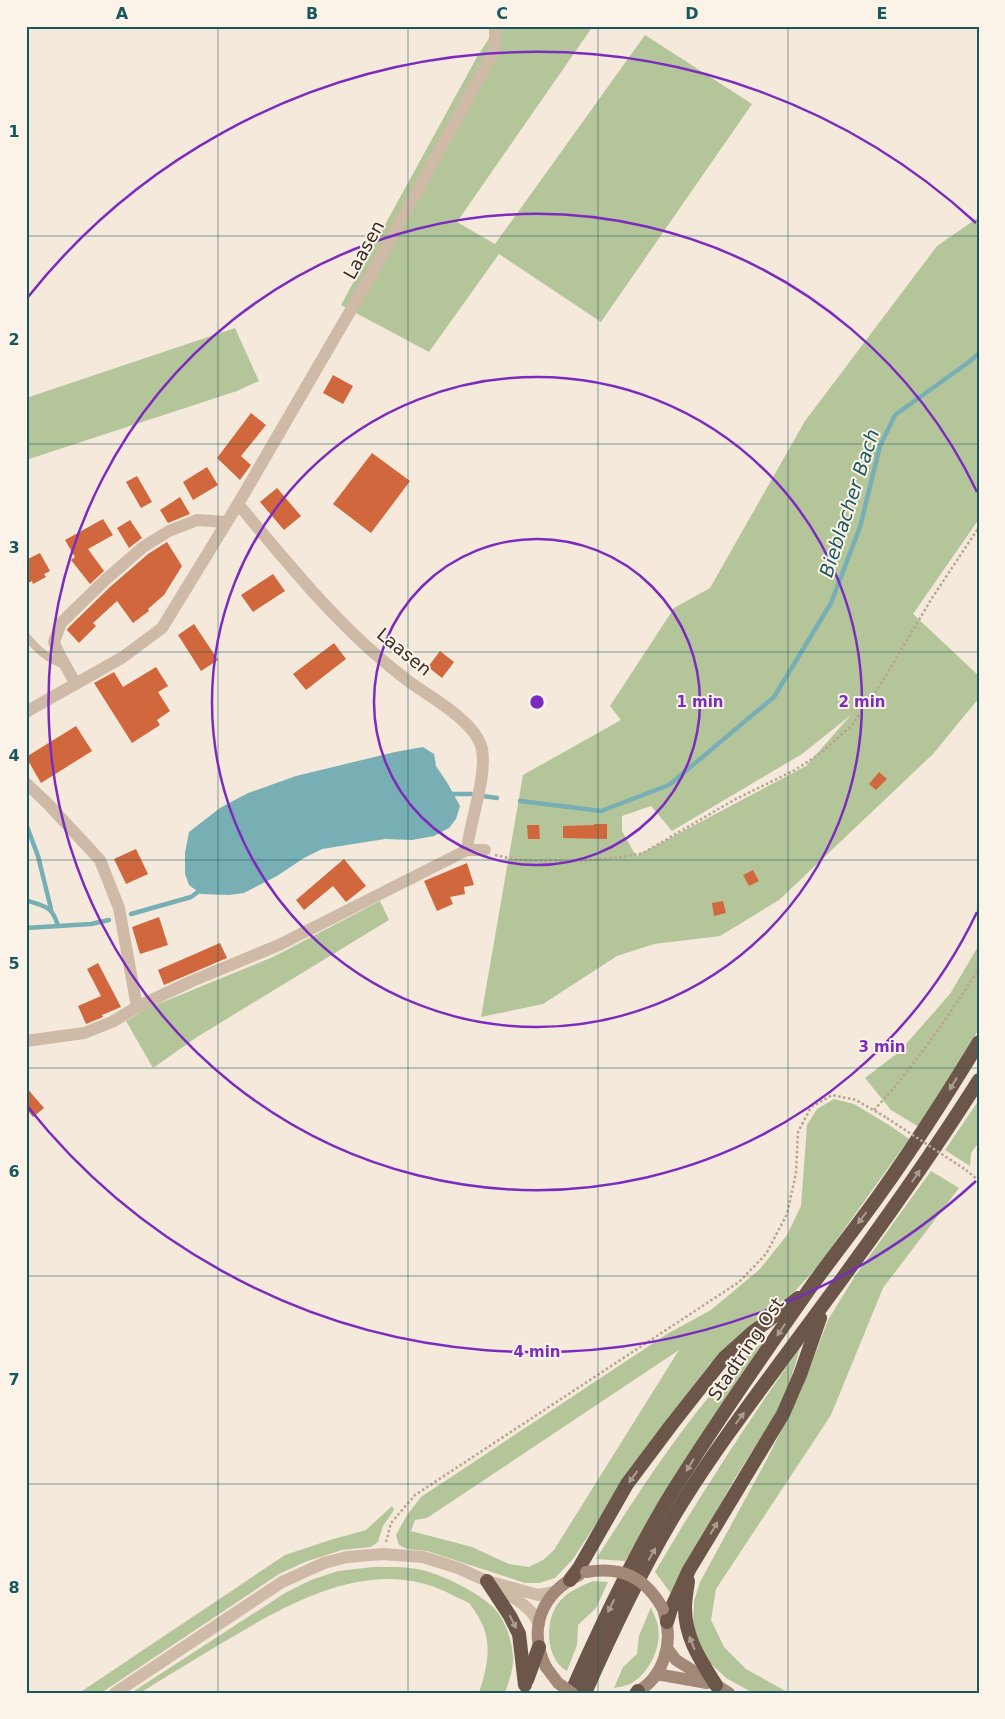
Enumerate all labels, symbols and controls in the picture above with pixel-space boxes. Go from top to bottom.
text: A [116,4,129,23]
text: B [306,4,318,23]
text: C [496,4,508,23]
text: D [685,4,699,23]
text: E [877,4,887,23]
text: 1 [8,122,20,141]
street label: Laasen [339,217,388,283]
text: 2 [8,330,20,349]
water label: Bieblacher Bach [815,426,883,580]
text: 3 [8,538,20,557]
street label: Laasen [373,623,436,680]
centre of rings [528,693,546,711]
text: 1 min [676,693,724,711]
text: 2 min [838,693,886,711]
text: 4 [8,746,20,765]
text: 5 [8,954,20,973]
text: 3 min [858,1038,906,1056]
one-way arrow [948,1077,958,1090]
text: 6 [8,1162,20,1181]
one-way arrow [911,1169,921,1183]
one-way arrow [857,1211,867,1225]
street label: Stadtring Ost [703,1293,788,1404]
one-way arrow [776,1323,786,1337]
text: 4 min [513,1343,561,1361]
text: 7 [8,1370,20,1389]
one-way arrow [735,1411,745,1425]
one-way arrow [686,1458,695,1471]
one-way arrow [628,1470,638,1484]
one-way arrow [709,1521,718,1534]
one-way arrow [648,1548,657,1561]
text: 8 [8,1578,20,1597]
one-way arrow [607,1599,615,1613]
one-way arrow [509,1615,517,1629]
one-way arrow [688,1635,695,1650]

